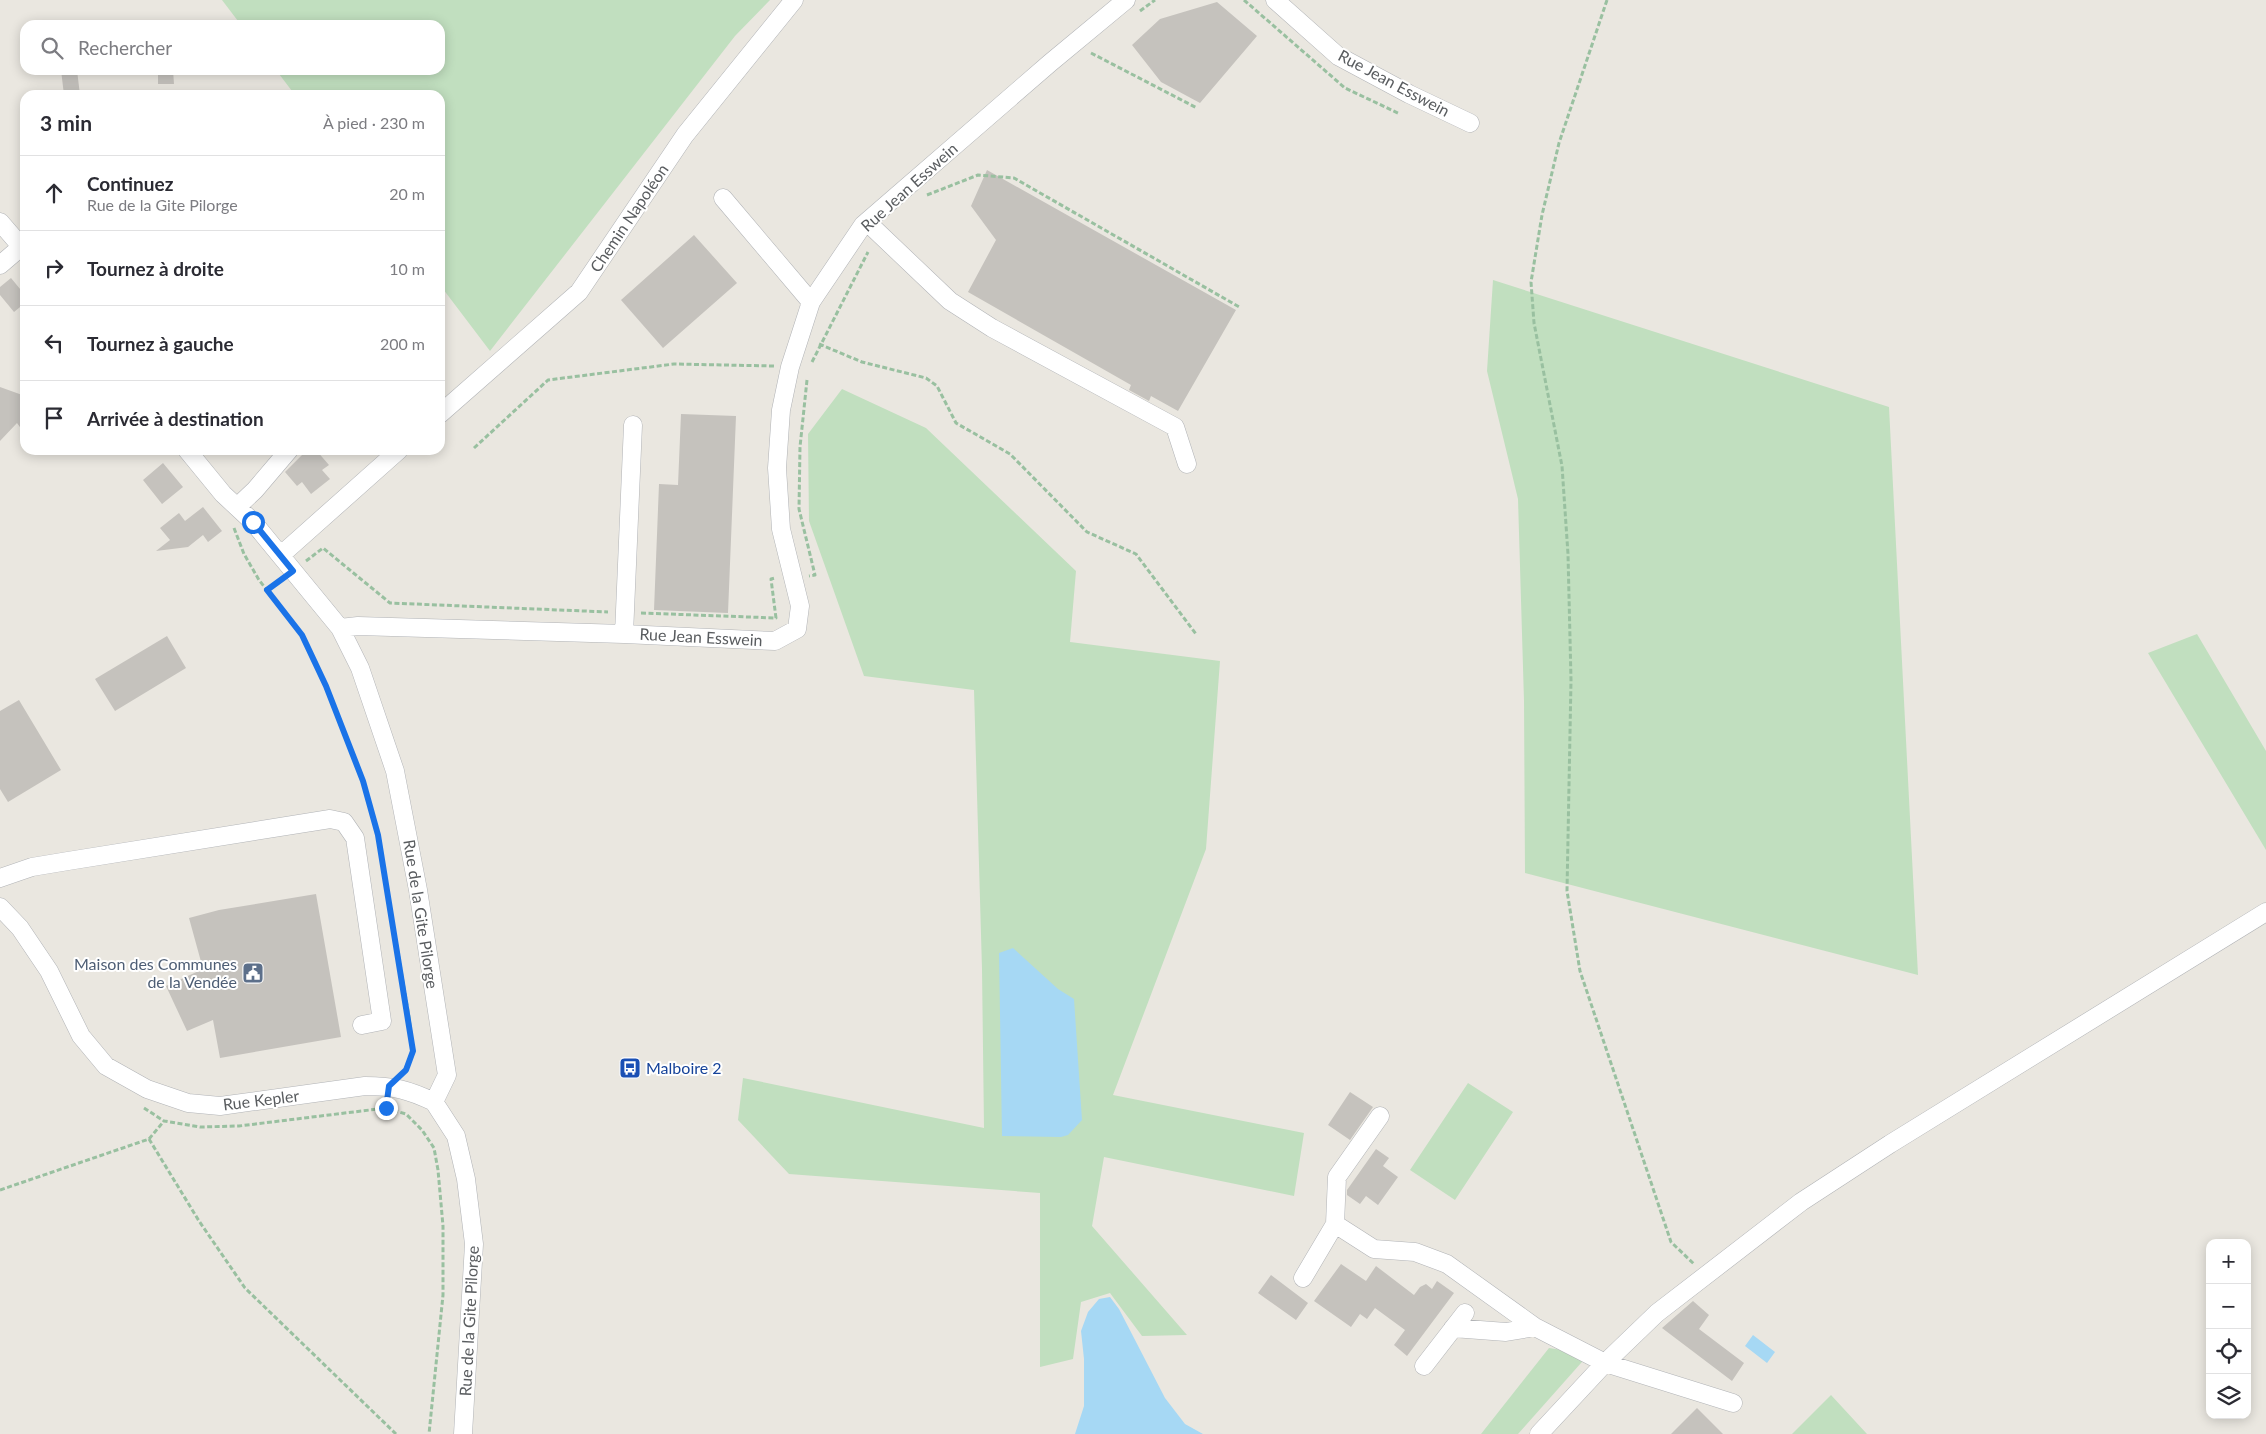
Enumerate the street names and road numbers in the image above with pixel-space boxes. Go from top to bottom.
street label: Rue Jean Esswein [1335,45,1453,120]
street label: Rue Jean Esswein [857,138,961,235]
street label: Chemin Napoléon [585,160,672,275]
street label: Rue Jean Esswein [639,624,763,649]
street label: Rue de la Gite Pilorge [400,838,443,990]
street label: Rue Kepler [222,1085,300,1114]
street label: Rue de la Gite Pilorge [455,1245,482,1397]

